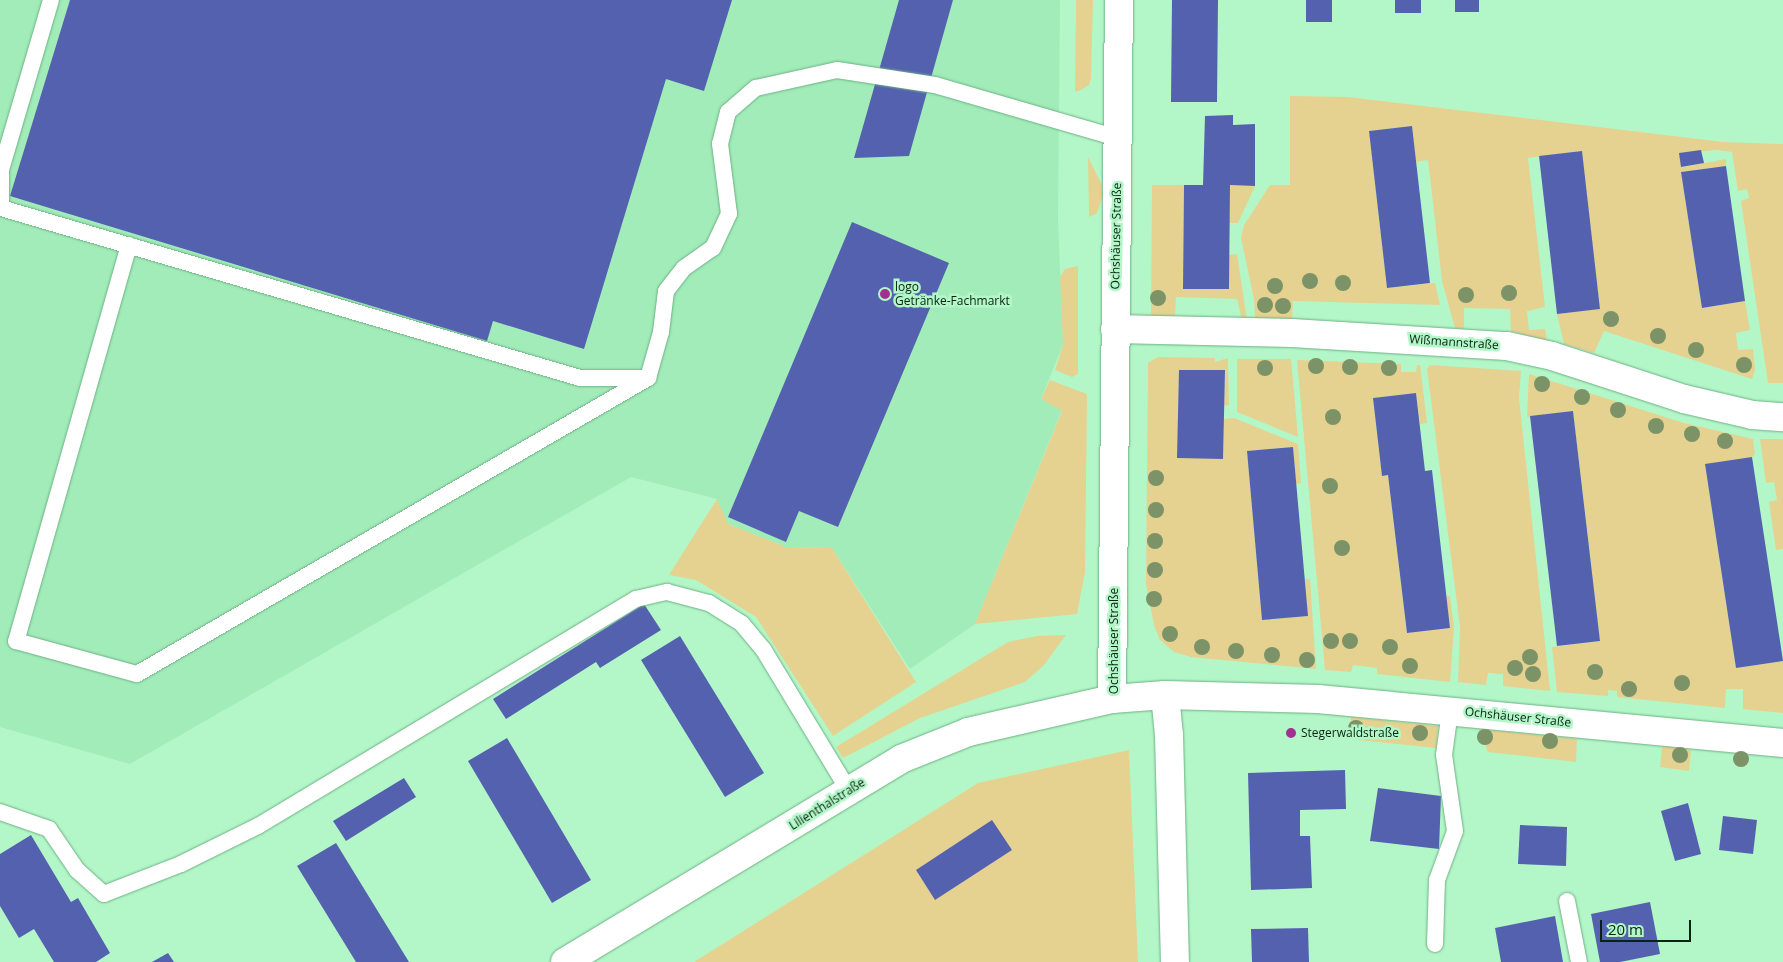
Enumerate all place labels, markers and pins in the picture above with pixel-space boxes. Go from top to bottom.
place label: logo Getränke-Fachmarkt [895,280,1010,308]
marker: logo Getränke-Fachmarkt [879,288,891,300]
place label: Stegerwaldstraße [1301,726,1399,740]
marker: Stegerwaldstraße [1285,727,1297,739]

